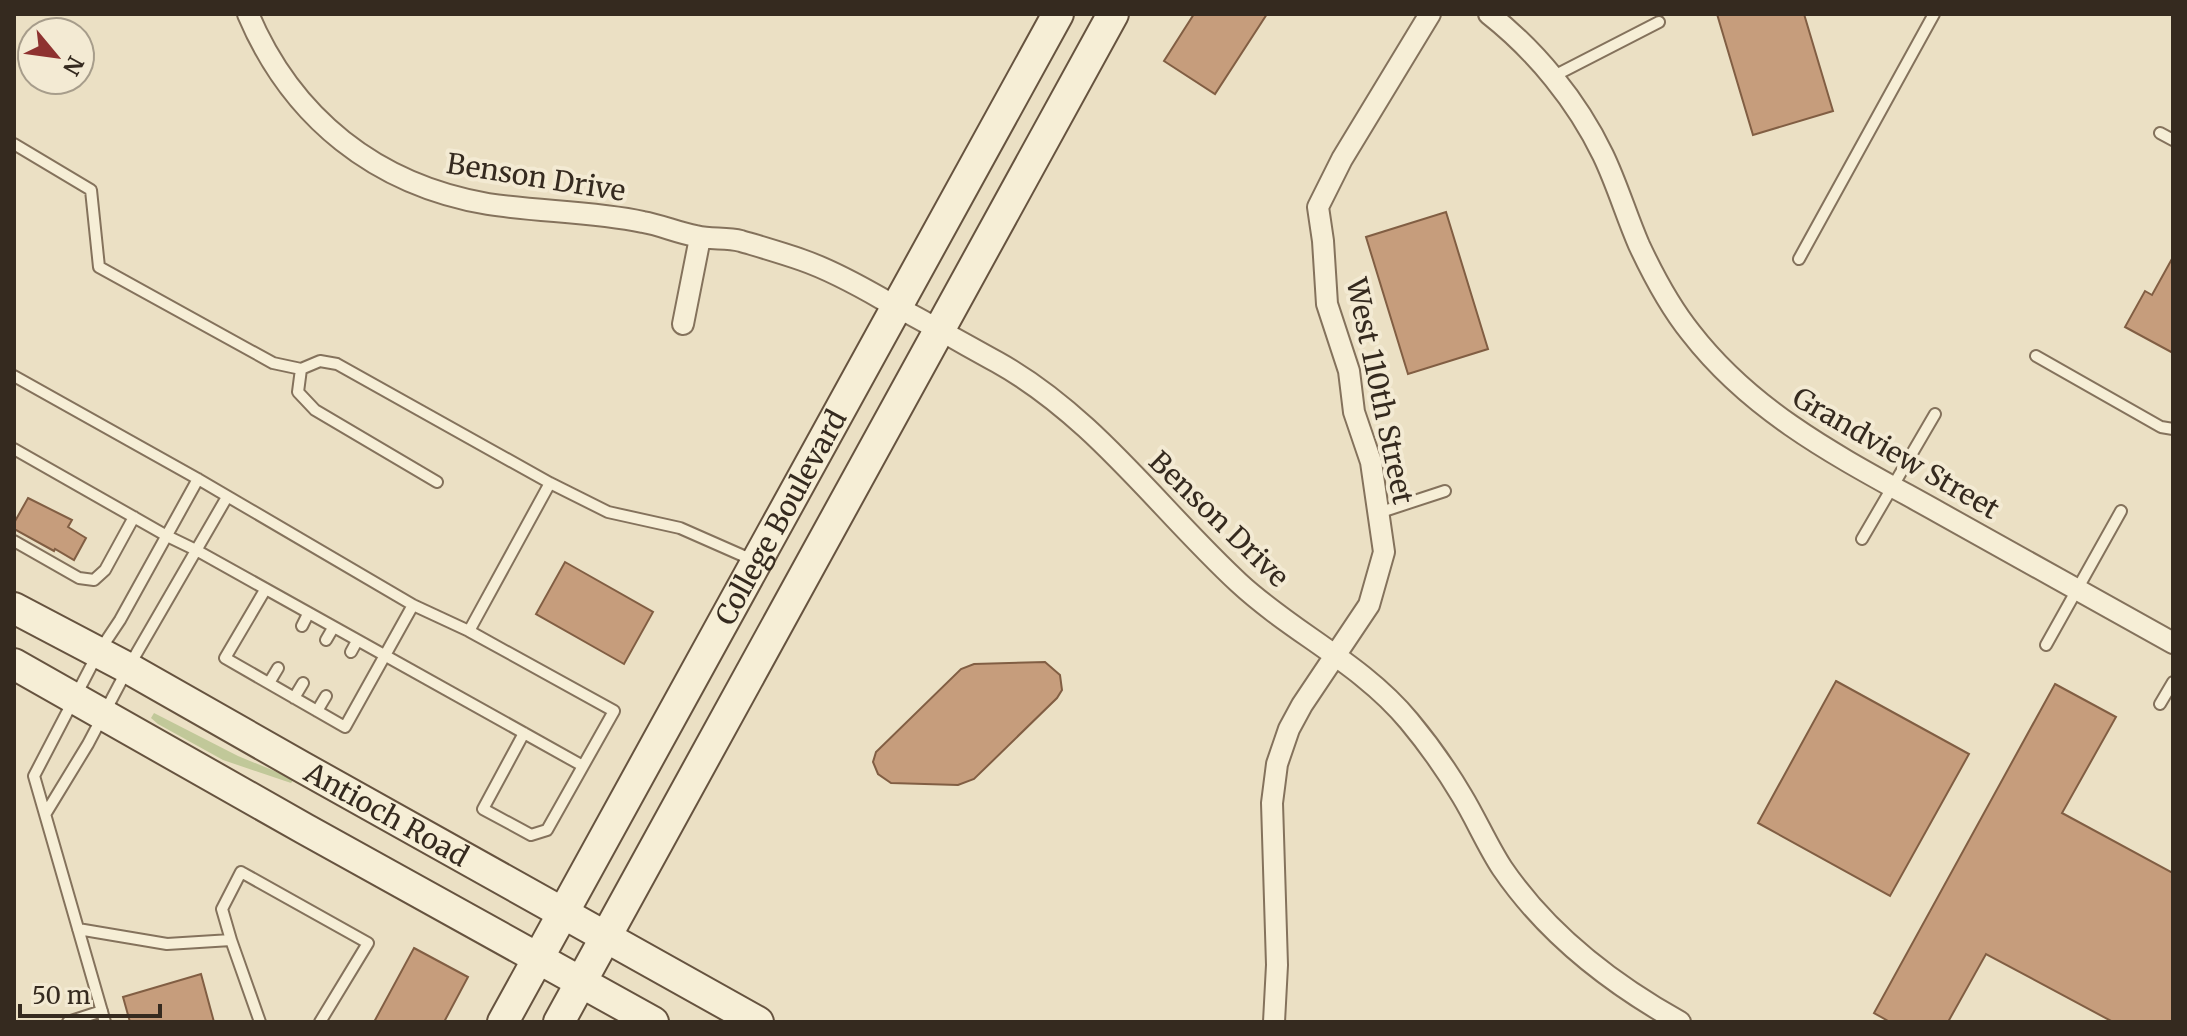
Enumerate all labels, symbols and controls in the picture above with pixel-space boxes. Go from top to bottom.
north arrow [16,16,96,96]
text: N [57,51,90,81]
street label: Benson Drive [444,145,628,209]
street label: West 110th Street [1338,274,1422,507]
street label: Grandview Street [1786,379,2006,527]
street label: College Boulevard [707,403,855,631]
street label: Benson Drive [1142,443,1296,595]
street label: Antioch Road [298,754,475,875]
scale bar [20,968,160,1018]
text: 50 m [32,980,91,1011]

